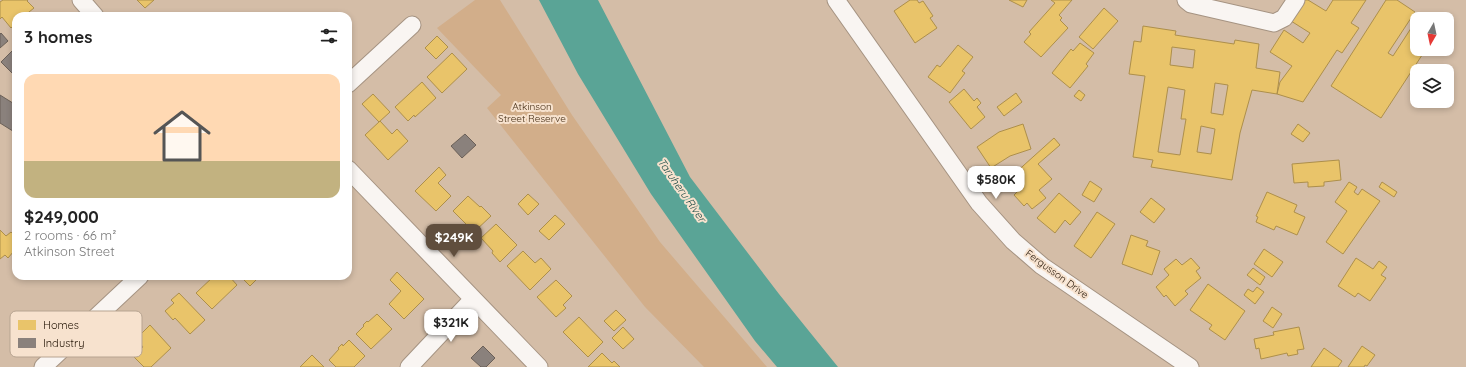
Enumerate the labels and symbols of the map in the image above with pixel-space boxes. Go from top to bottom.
north arrow [1410,12,1454,56]
park label: Atkinson Street Reserve [498,100,566,125]
water label: Taruheru River [655,155,710,226]
pin: $580K [968,166,1024,200]
pin: $249K [426,224,482,258]
street label: Fergusson Drive [1023,247,1091,301]
pin: $321K [423,309,479,343]
legend [10,311,142,357]
text: Homes [43,318,79,332]
text: Industry [43,336,85,350]

